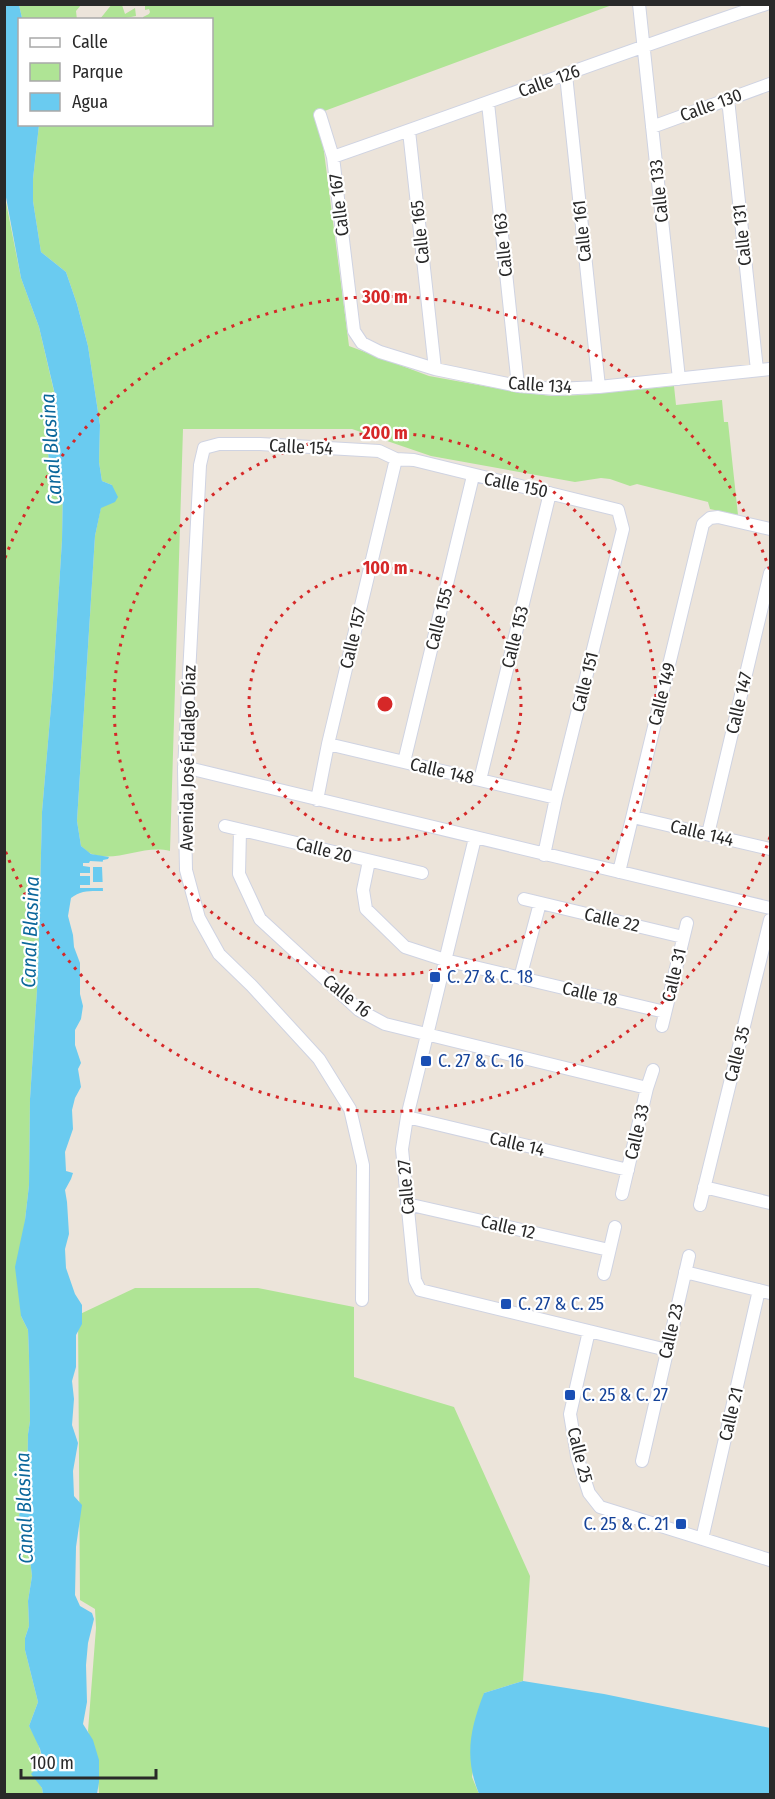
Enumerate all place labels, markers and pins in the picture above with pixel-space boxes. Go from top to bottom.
centre of rings [375,694,395,714]
place label: C. 27 & C. 18 [447,966,533,988]
marker: C. 27 & C. 18 [428,970,442,984]
place label: C. 27 & C. 16 [438,1050,524,1072]
marker: C. 27 & C. 16 [419,1054,433,1068]
place label: C. 27 & C. 25 [518,1293,604,1315]
marker: C. 27 & C. 25 [499,1297,513,1311]
place label: C. 25 & C. 27 [582,1384,668,1406]
marker: C. 25 & C. 27 [563,1388,577,1402]
place label: C. 25 & C. 21 [583,1513,669,1535]
marker: C. 25 & C. 21 [674,1517,688,1531]

